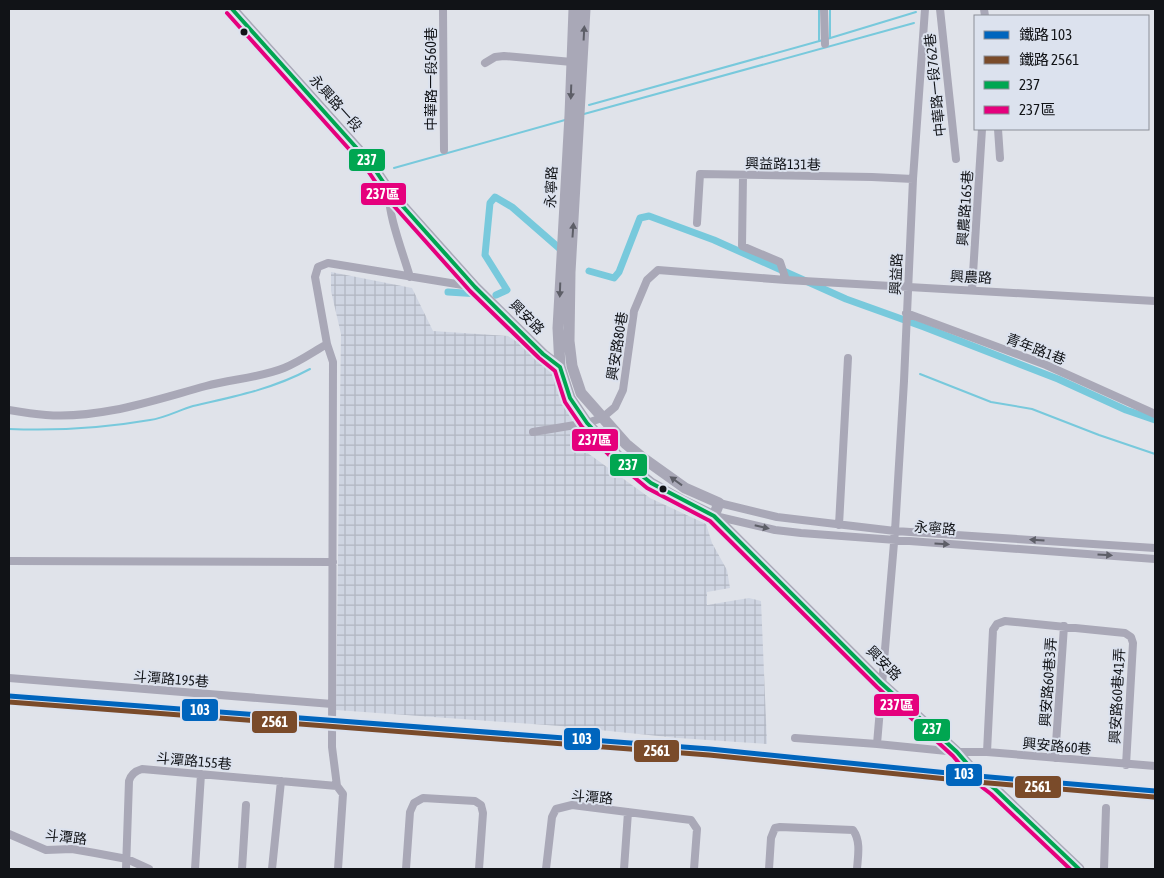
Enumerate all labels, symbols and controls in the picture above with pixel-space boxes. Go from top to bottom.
legend [974,15,1149,130]
one-way arrow [580,25,588,41]
text: 鐵路 103 [1019,26,1072,43]
unlabelled marker [239,27,249,37]
street label: 中華路一段560巷 [423,27,439,131]
street label: 中華路一段762巷 [922,33,948,137]
text: 鐵路 2561 [1019,51,1079,68]
street label: 永興路一段 [307,72,365,134]
text: 237 [1019,76,1040,93]
one-way arrow [567,85,575,101]
text: 237區 [1019,101,1055,118]
line badge: 237 [348,148,386,172]
text: 237 [357,152,377,168]
street label: 興益路131巷 [745,155,821,173]
street label: 永寧路 [542,166,560,208]
street label: 興農路165巷 [954,170,976,246]
line badge: 237區 [360,182,407,206]
text: 237區 [366,186,400,202]
one-way arrow [569,222,577,238]
street label: 興益路 [887,253,905,295]
street label: 興農路 [950,268,992,286]
one-way arrow [556,282,564,298]
street label: 興安路 [506,296,548,338]
street label: 興安路80巷 [604,311,630,381]
street label: 青年路1巷 [1004,330,1068,368]
line badge: 237區 [571,428,619,452]
text: 237區 [578,432,612,448]
line badge: 237 [609,453,648,477]
text: 237 [618,457,638,473]
one-way arrow [669,477,682,487]
unlabelled marker [658,484,668,494]
street label: 永寧路 [913,519,957,537]
one-way arrow [754,523,769,531]
one-way arrow [1029,536,1045,544]
one-way arrow [935,540,951,548]
one-way arrow [1097,552,1113,560]
street label: 興安路60巷3弄 [1037,637,1059,727]
street label: 興安路 [863,642,905,684]
street label: 興安路60巷41弄 [1106,647,1128,745]
street label: 斗潭路195巷 [133,668,209,690]
line badge: 237區 [873,693,920,717]
text: 237區 [880,697,914,713]
line badge: 103 [181,698,219,722]
text: 103 [190,702,210,718]
line badge: 2561 [251,710,298,734]
text: 2561 [262,714,289,730]
line badge: 237 [913,718,951,742]
text: 237 [922,721,942,737]
line badge: 103 [563,727,601,751]
text: 103 [572,731,592,747]
street label: 興安路60巷 [1022,735,1092,757]
line badge: 2561 [633,739,680,763]
text: 2561 [644,743,671,759]
street label: 斗潭路155巷 [156,750,232,772]
line badge: 103 [945,763,983,787]
text: 103 [954,766,974,782]
line badge: 2561 [1014,775,1062,799]
text: 2561 [1025,779,1052,795]
street label: 斗潭路 [570,788,614,806]
street label: 斗潭路 [44,827,88,847]

